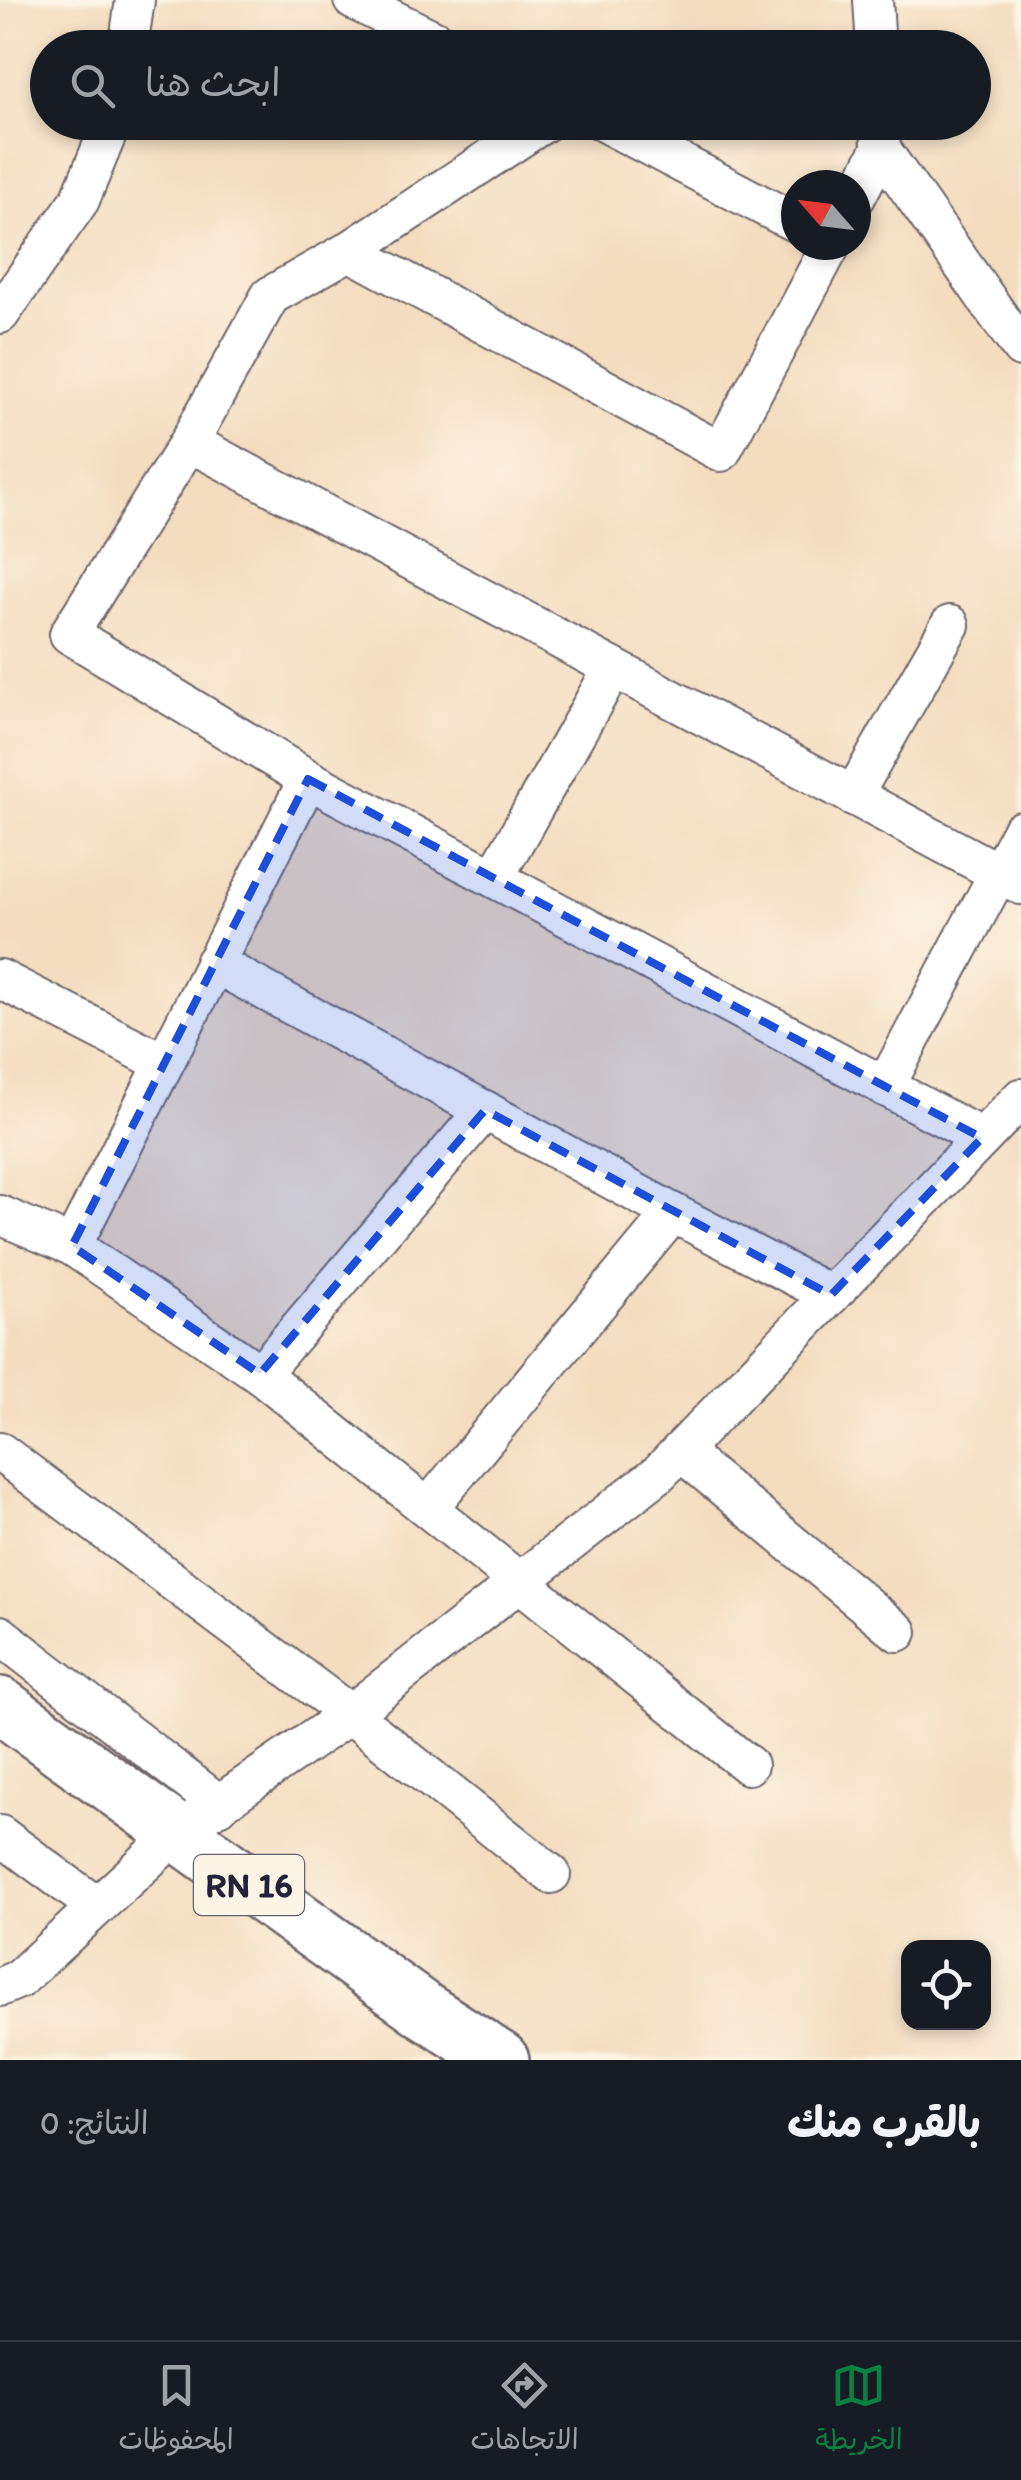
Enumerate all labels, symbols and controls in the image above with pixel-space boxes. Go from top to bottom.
search box [30,30,991,140]
icon: search [65,58,120,113]
text: ابحث هنا [145,60,281,106]
north arrow [781,170,871,260]
road number: RN 16 [194,1855,304,1915]
map controls [901,1940,991,2030]
button: locate [901,1940,991,2030]
text: بالقرب منك [787,2097,981,2148]
text: النتائج: 0 [40,2104,149,2142]
tab: المحفوظات [118,2358,234,2464]
tab: الاتجاهات [470,2358,579,2464]
tab: الخريطة [815,2358,903,2464]

